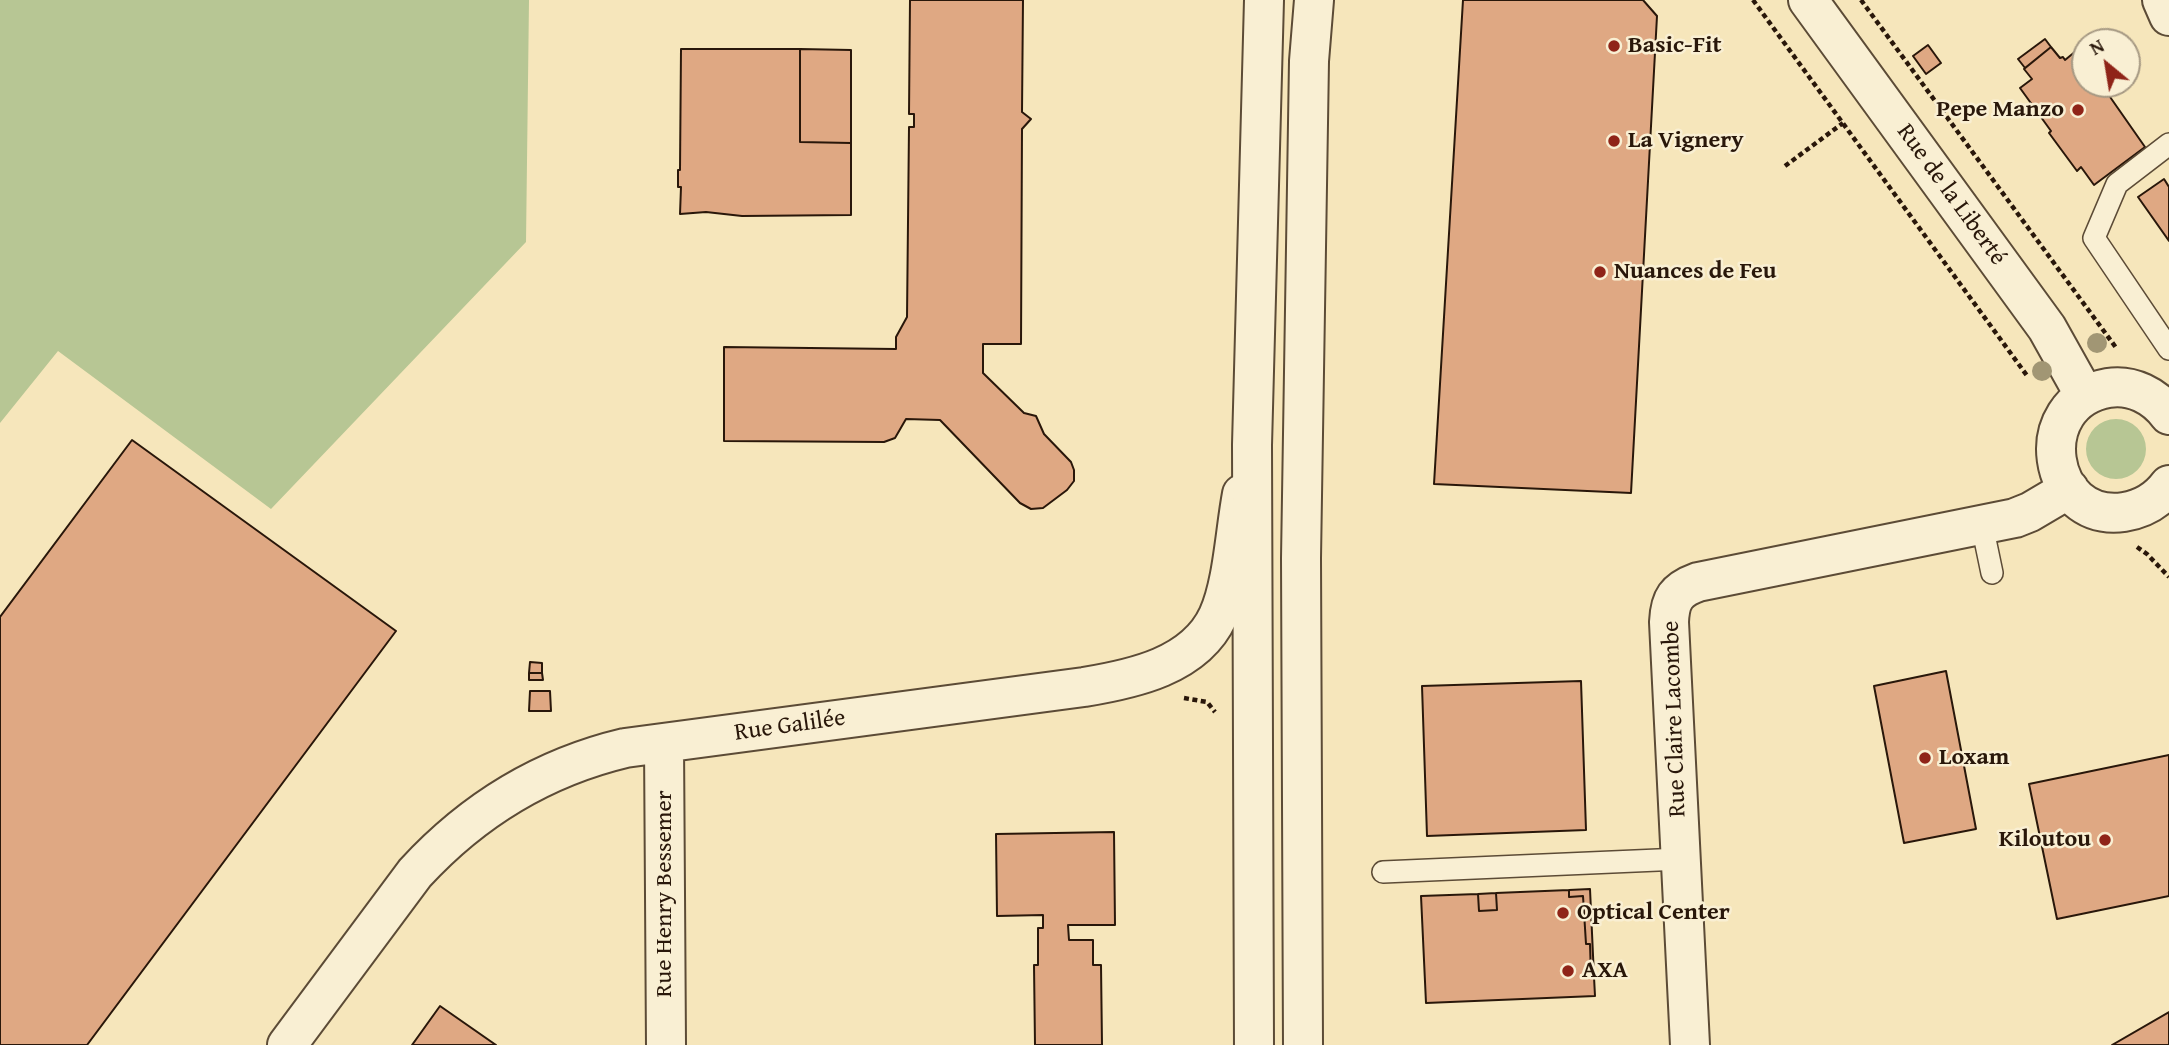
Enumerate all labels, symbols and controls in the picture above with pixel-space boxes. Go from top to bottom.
north arrow [2071,28,2141,98]
text: N [2084,31,2109,62]
place label: Basic-Fit [1628,32,1722,60]
marker: Basic-Fit [1606,38,1622,54]
place label: Pepe Manzo [1936,96,2064,124]
marker: Pepe Manzo [2070,102,2086,118]
street label: Rue de la Liberté [1890,119,2012,271]
place label: La Vignery [1628,127,1744,155]
marker: La Vignery [1606,133,1622,149]
place label: Nuances de Feu [1614,258,1777,286]
marker: Nuances de Feu [1592,264,1608,280]
street label: Rue Claire Lacombe [1657,620,1693,818]
street label: Rue Galilée [733,704,847,748]
place label: Loxam [1939,744,2009,772]
marker: Loxam [1917,750,1933,766]
street label: Rue Henry Bessemer [651,790,679,998]
place label: Kiloutou [1999,826,2091,854]
marker: Kiloutou [2097,832,2113,848]
place label: Optical Center [1577,899,1730,927]
marker: Optical Center [1555,905,1571,921]
place label: AXA [1582,957,1628,985]
marker: AXA [1560,963,1576,979]

